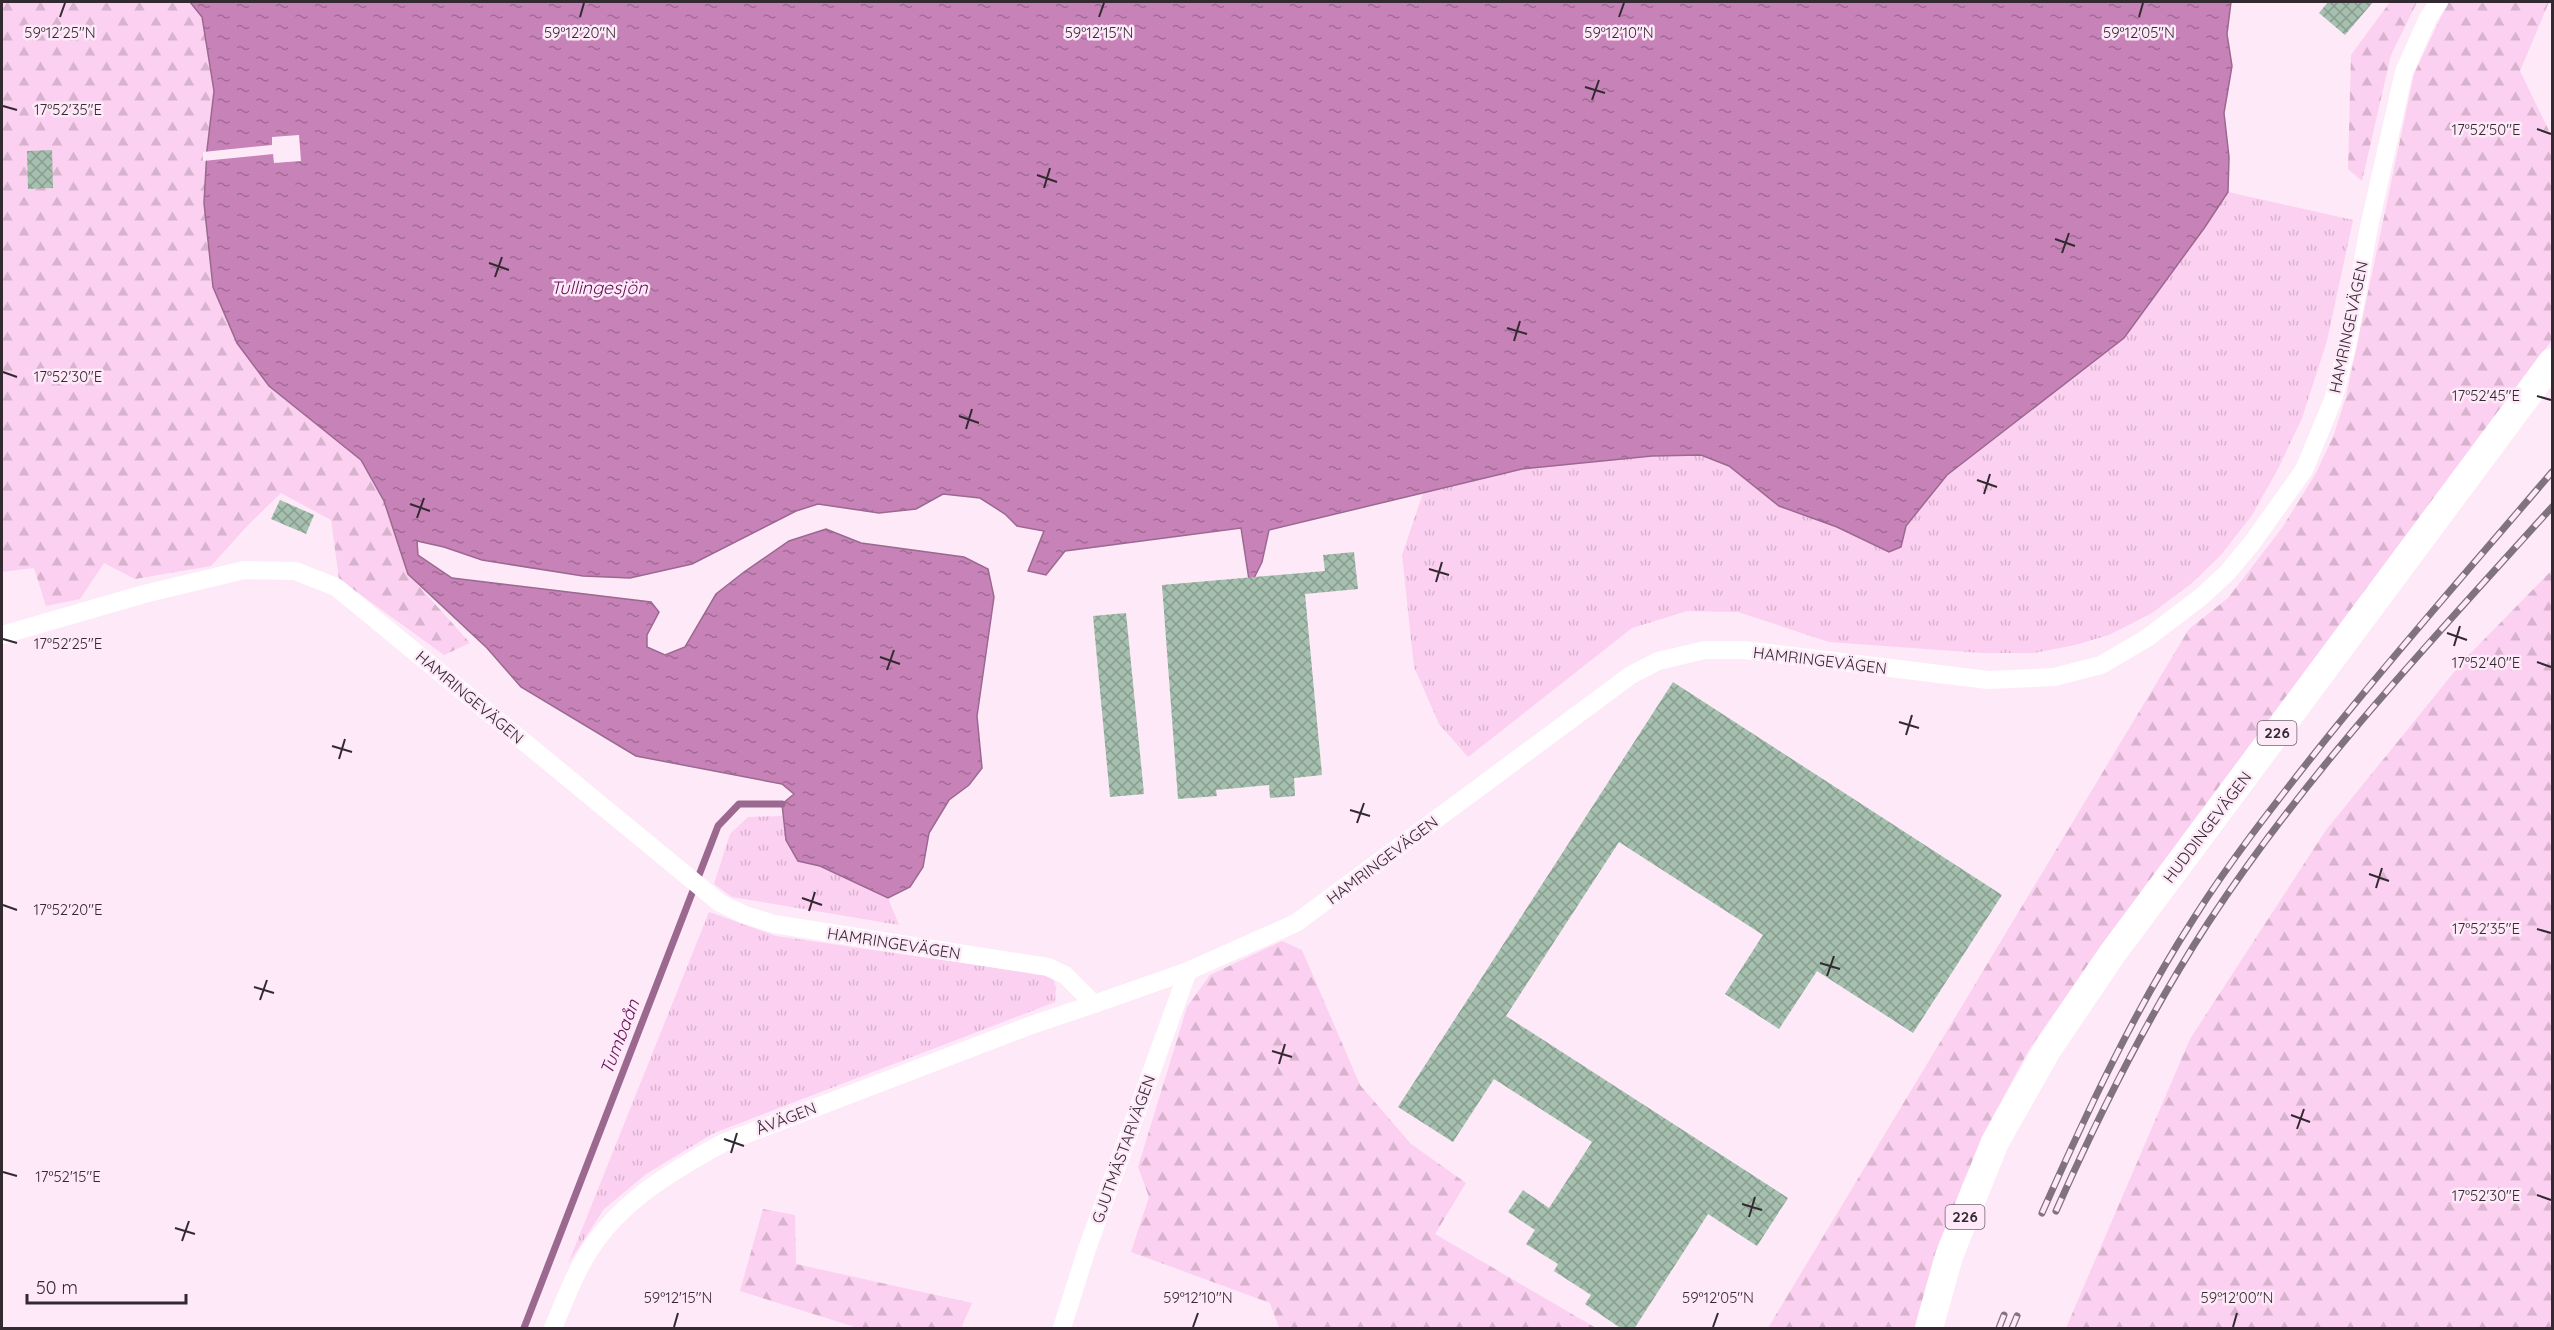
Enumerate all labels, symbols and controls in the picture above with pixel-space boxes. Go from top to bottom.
text: 59°12'25"N [24,23,96,42]
text: 59°12'20"N [544,23,616,42]
text: 59°12'15"N [1065,23,1133,42]
text: 59°12'10"N [1584,23,1654,42]
text: 59°12'05"N [2103,23,2175,42]
text: 17°52'35"E [34,100,102,119]
text: 17°52'50"E [2452,120,2520,139]
street label: HAMRINGEVÄGEN [2324,259,2372,395]
water label: Tullingesjön [550,276,648,299]
text: 17°52'30"E [34,367,102,386]
text: 17°52'45"E [2452,386,2520,405]
text: 17°52'25"E [34,634,102,653]
street label: HAMRINGEVÄGEN [1752,642,1888,678]
street label: HAMRINGEVÄGEN [412,646,528,748]
text: 17°52'40"E [2452,653,2520,672]
road number: 226 [2258,721,2296,745]
street label: HUDDINGEVÄGEN [2158,767,2256,887]
street label: HAMRINGEVÄGEN [1322,812,1442,908]
text: 17°52'20"E [33,900,103,919]
text: 17°52'35"E [2452,919,2520,938]
street label: HAMRINGEVÄGEN [826,923,962,963]
water label: Tumbaån [595,995,645,1078]
street label: GJUTMÄSTARVÄGEN [1087,1072,1159,1226]
street label: ÅVÄGEN [753,1097,819,1139]
text: 17°52'15"E [35,1167,101,1186]
text: 17°52'30"E [2452,1186,2520,1205]
road number: 226 [1946,1205,1984,1229]
scale bar [27,1267,186,1305]
text: 50 m [36,1276,78,1299]
text: 59°12'15"N [644,1288,712,1307]
text: 59°12'10"N [1163,1288,1233,1307]
text: 59°12'05"N [1682,1288,1754,1307]
text: 59°12'00"N [2201,1288,2273,1307]

